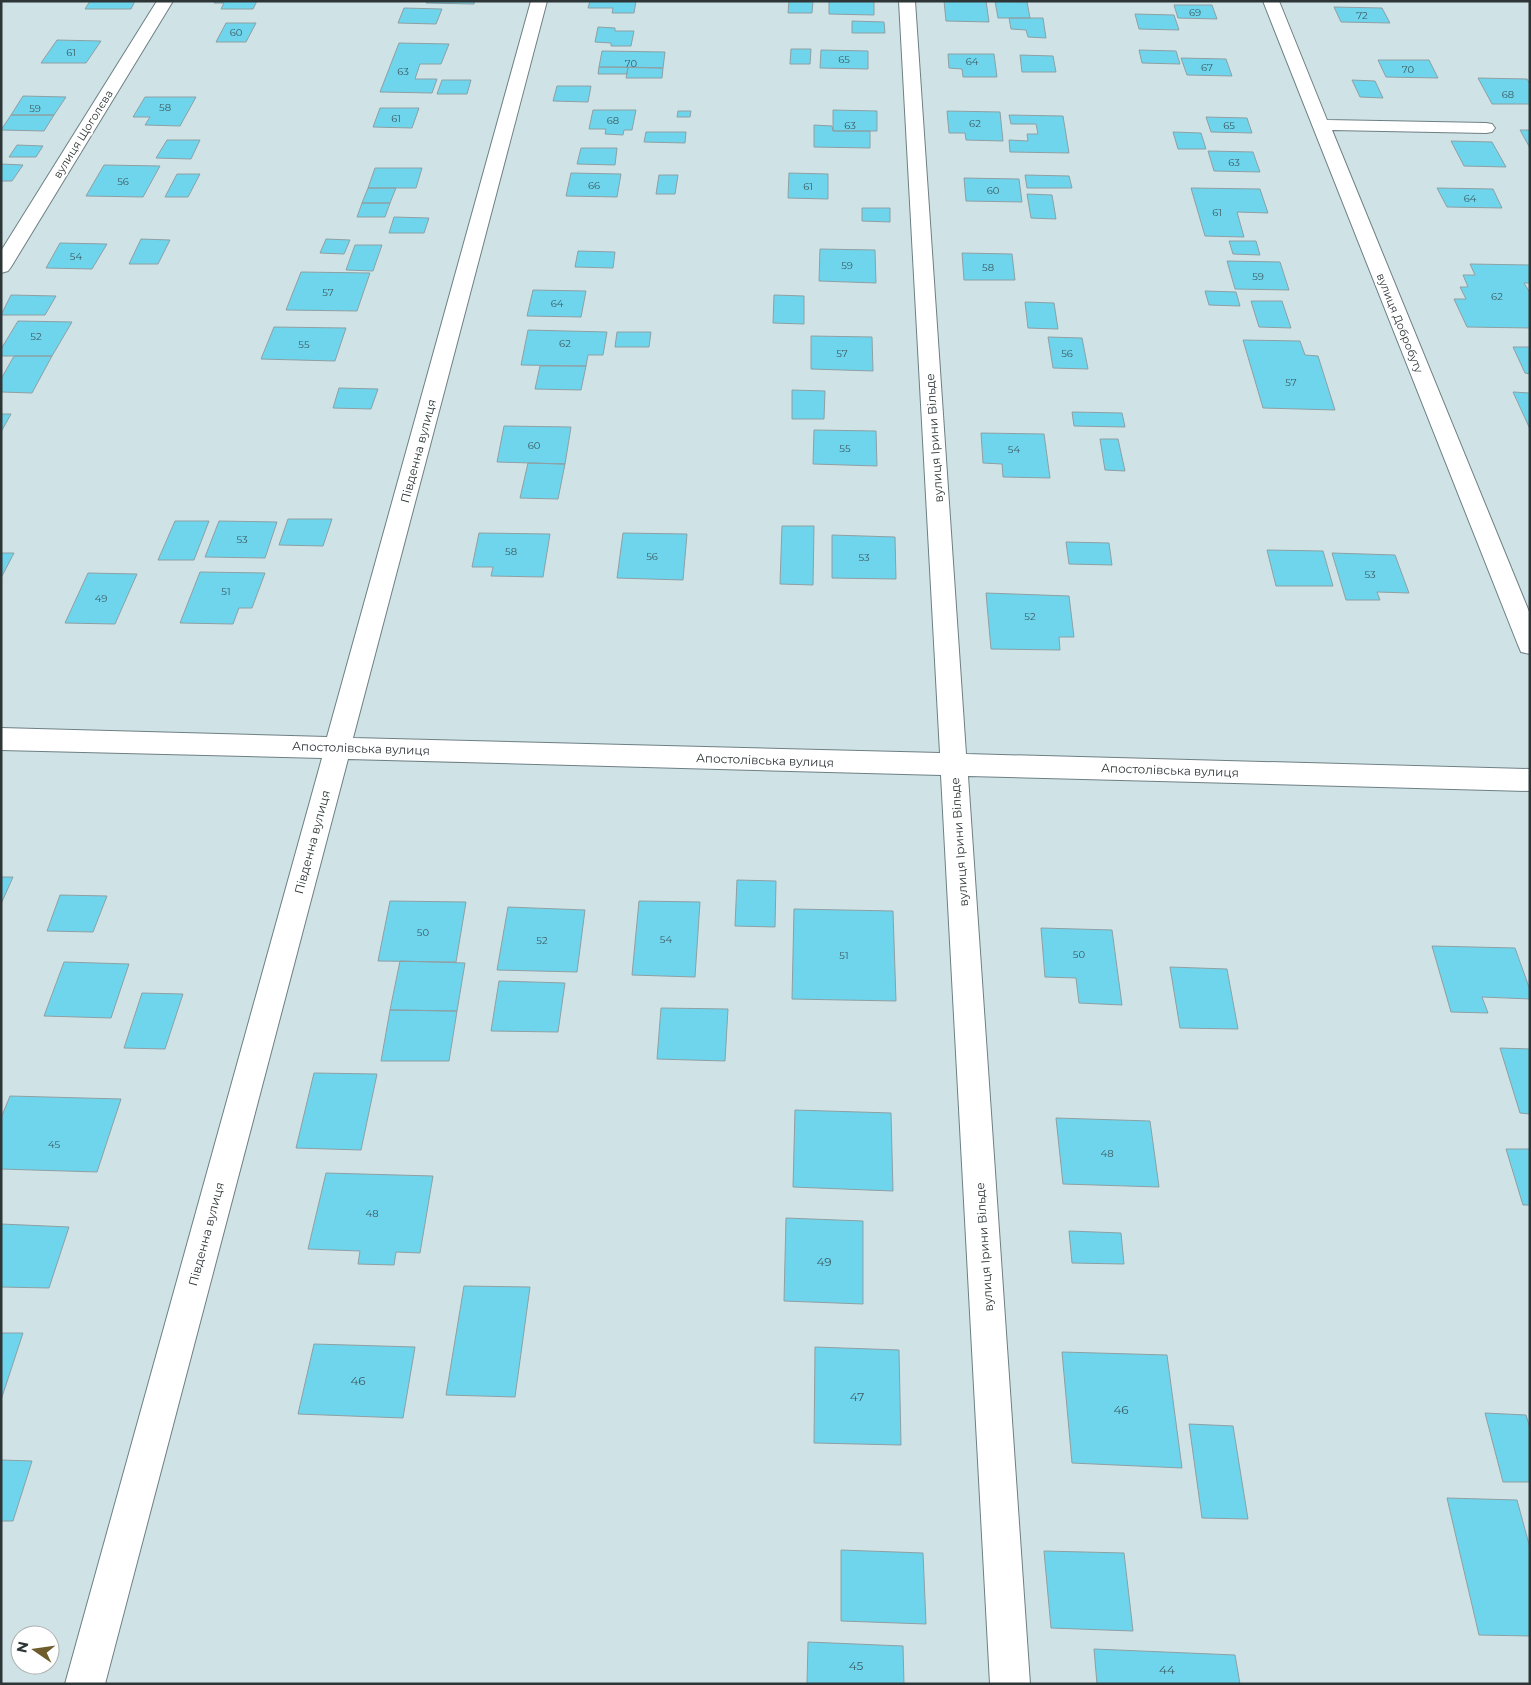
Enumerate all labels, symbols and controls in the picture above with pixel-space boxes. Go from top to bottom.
house number: 69 [1189,6,1201,19]
house number: 72 [1356,9,1368,22]
house number: 60 [230,26,243,39]
house number: 61 [66,46,76,59]
house number: 65 [838,53,850,66]
house number: 64 [966,55,979,68]
house number: 70 [625,57,638,70]
house number: 67 [1201,61,1213,74]
house number: 70 [1402,63,1415,76]
house number: 63 [397,65,409,78]
street label: вулиця Щоголєва [50,87,116,181]
house number: 68 [1502,88,1514,101]
house number: 58 [159,101,171,114]
house number: 59 [29,102,41,115]
house number: 61 [391,112,401,125]
house number: 68 [607,114,619,127]
house number: 62 [969,117,981,130]
house number: 63 [844,119,856,132]
house number: 65 [1223,119,1235,132]
house number: 63 [1228,156,1240,169]
house number: 56 [117,175,129,188]
house number: 66 [588,179,600,192]
house number: 61 [803,180,813,193]
house number: 60 [987,184,1000,197]
house number: 64 [1464,192,1477,205]
house number: 61 [1212,206,1222,219]
house number: 54 [70,250,83,263]
house number: 59 [841,259,853,272]
house number: 58 [982,261,994,274]
house number: 59 [1252,270,1264,283]
street label: вулиця Добробуту [1374,271,1427,376]
house number: 57 [322,286,334,299]
house number: 62 [1491,290,1503,303]
house number: 64 [551,297,564,310]
house number: 52 [30,330,42,343]
house number: 62 [559,337,571,350]
house number: 55 [298,338,310,351]
house number: 57 [836,347,848,360]
house number: 56 [1061,347,1073,360]
street label: вулиця Ірини Вільде [922,373,946,503]
house number: 57 [1285,376,1297,389]
street label: Південна вулиця [397,397,439,505]
house number: 60 [528,439,541,452]
house number: 55 [839,442,851,455]
house number: 54 [1008,443,1021,456]
house number: 53 [236,533,248,546]
house number: 58 [505,545,517,558]
house number: 56 [646,550,658,563]
house number: 53 [858,551,870,564]
house number: 53 [1364,568,1376,581]
house number: 51 [221,585,231,598]
house number: 49 [95,592,107,605]
house number: 52 [1024,610,1036,623]
street label: Апостолівська вулиця [292,738,430,758]
street label: Апостолівська вулиця [696,750,834,770]
street label: Апостолівська вулиця [1101,760,1239,780]
street label: вулиця Ірини Вільде [947,777,971,907]
street label: Південна вулиця [291,788,333,896]
house number: 50 [417,926,430,939]
house number: 54 [660,933,673,946]
house number: 52 [536,934,548,947]
house number: 50 [1073,948,1086,961]
house number: 51 [839,949,849,962]
house number: 45 [48,1138,60,1151]
house number: 48 [1100,1147,1114,1160]
street label: Південна вулиця [185,1180,227,1288]
street label: вулиця Ірини Вільде [972,1182,996,1312]
house number: 48 [365,1207,379,1220]
house number: 49 [816,1254,832,1269]
house number: 46 [350,1373,366,1388]
house number: 47 [850,1389,864,1404]
house number: 46 [1113,1402,1129,1417]
north arrow [10,1625,60,1675]
text: N [12,1640,32,1655]
house number: 45 [849,1658,864,1673]
house number: 44 [1159,1662,1175,1677]

